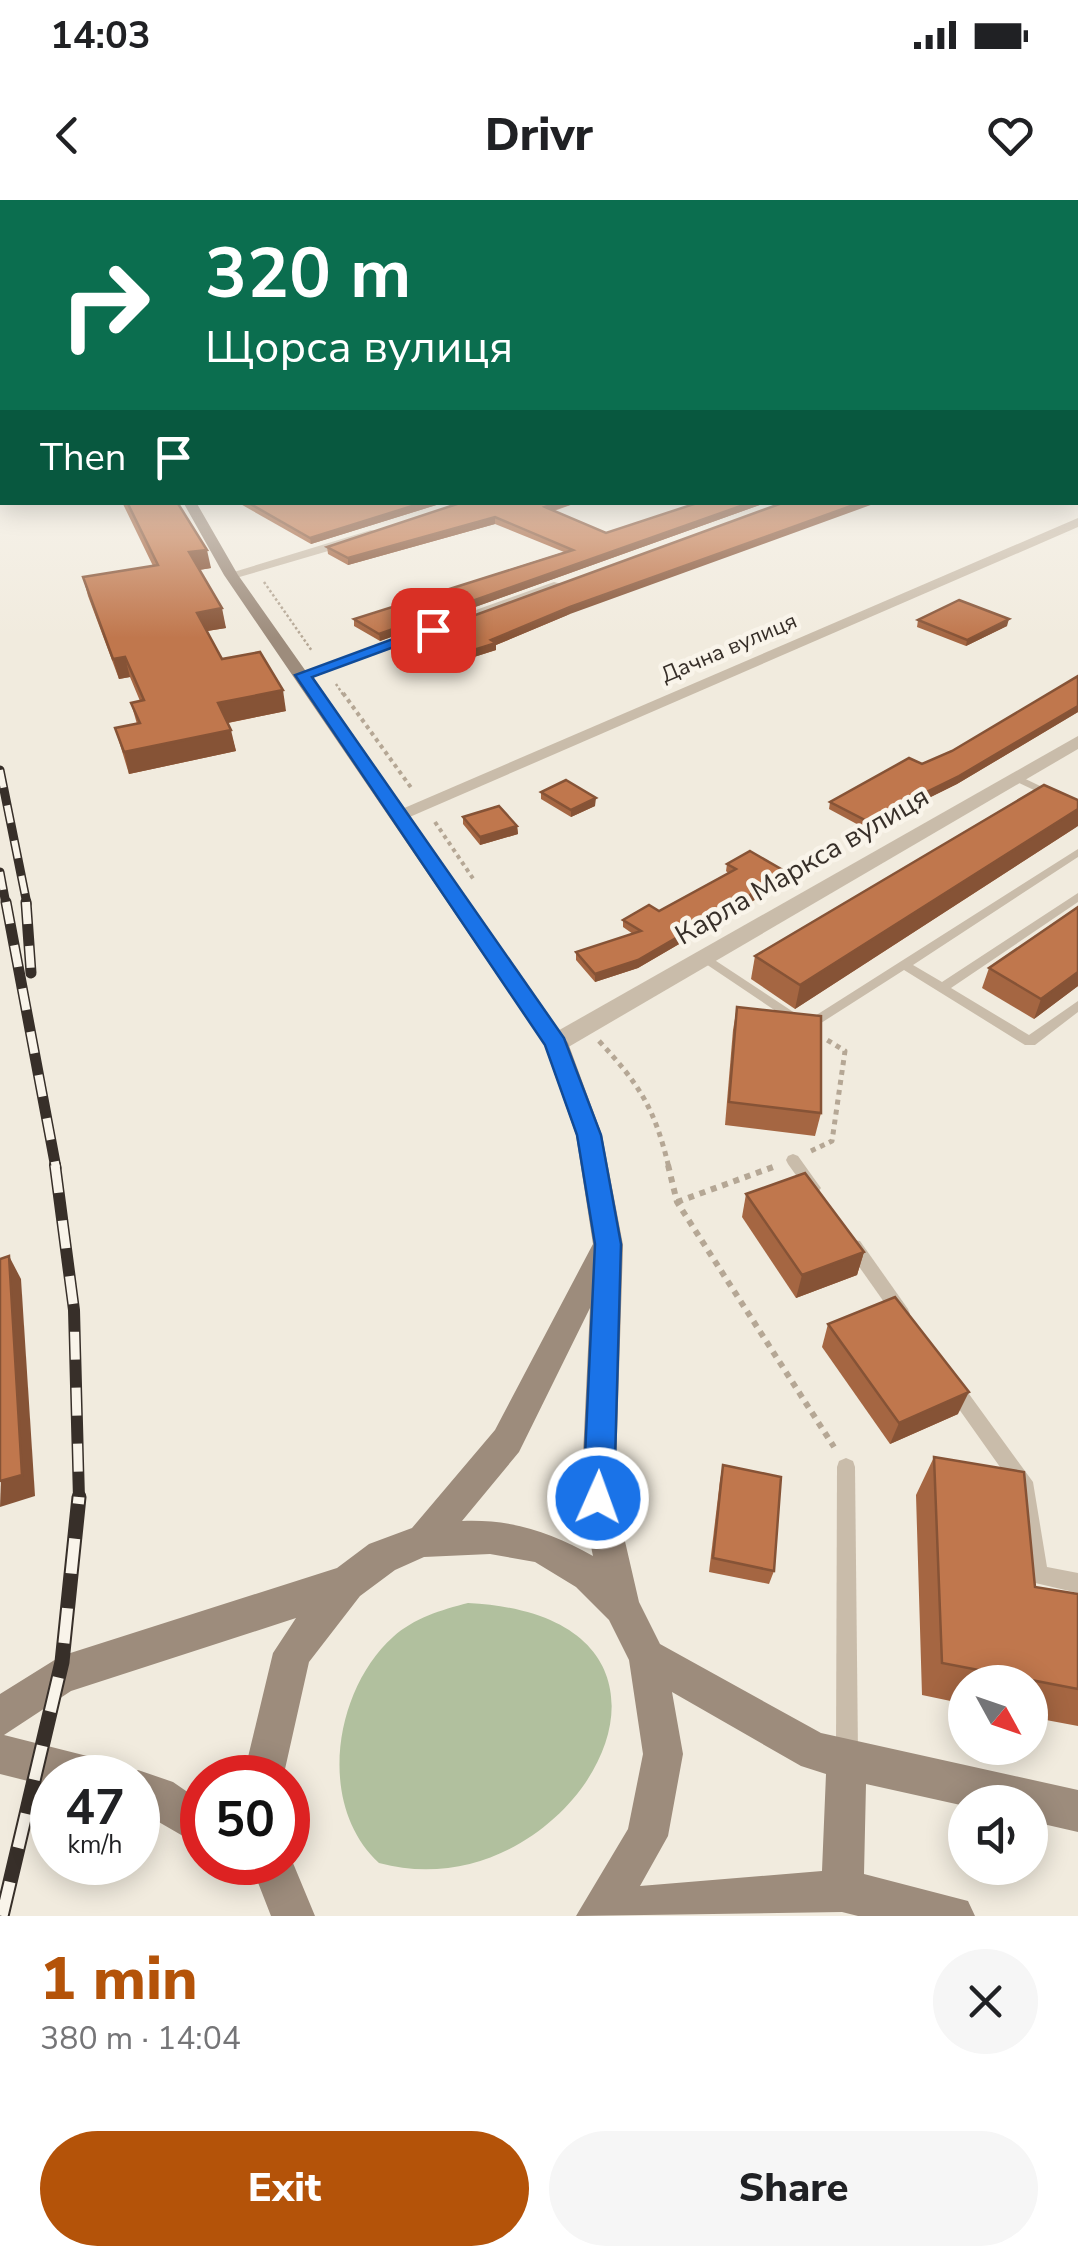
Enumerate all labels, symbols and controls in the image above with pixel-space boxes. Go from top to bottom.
text: 14:03 [50,10,151,61]
text: Drivr [485,105,593,166]
icon: back [40,108,95,163]
icon: heart [983,108,1038,163]
text: 320 m [205,226,411,322]
icon: right [40,240,170,370]
text: Щорса вулиця [205,317,513,378]
icon: arrive [146,430,201,485]
text: Then [40,432,126,483]
pin [391,588,476,673]
icon: arrive [406,603,461,658]
street label: Дачна вулиця [656,606,802,690]
street label: Карла Маркса вулиця [668,778,936,954]
position arrow [546,1446,650,1550]
north arrow [948,1665,1048,1765]
map controls [948,1665,1048,1885]
speed limit sign: 50 [180,1755,310,1885]
text: 47 [65,1773,125,1842]
button: sound [948,1785,1048,1885]
text: km/h [67,1828,123,1862]
text: 1 min [40,1938,198,2020]
button: close [933,1949,1038,2054]
text: 380 m · 14:04 [40,2017,241,2060]
button: Exit [40,2131,529,2246]
button: Share [549,2131,1038,2246]

